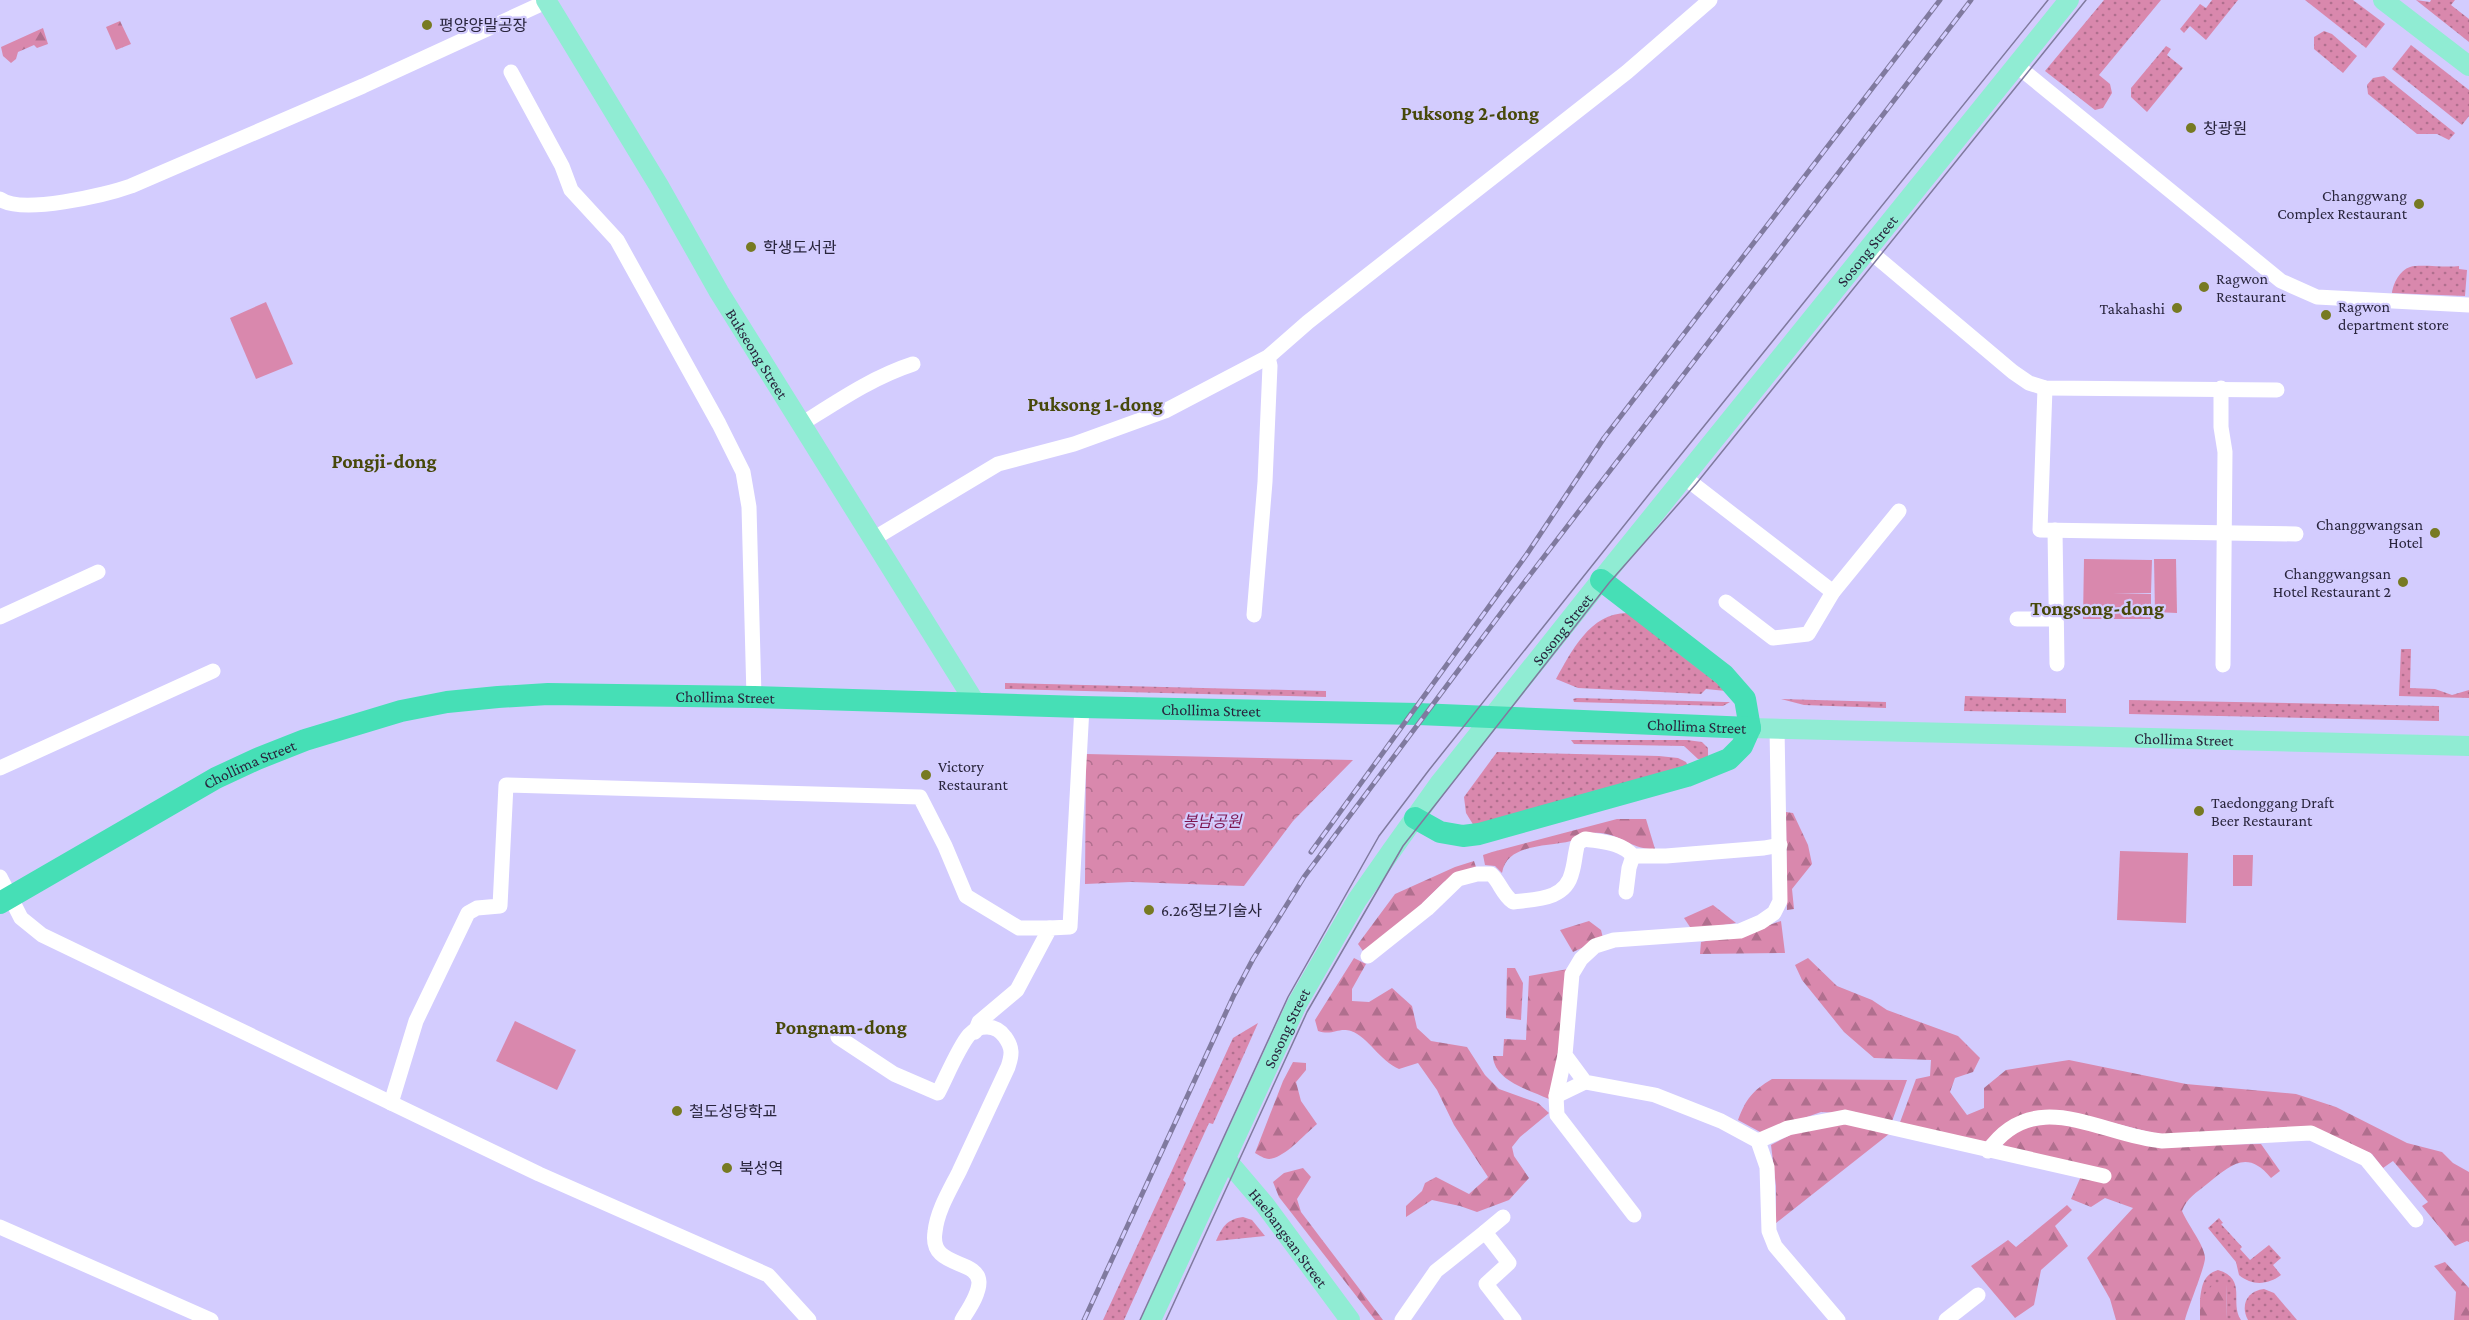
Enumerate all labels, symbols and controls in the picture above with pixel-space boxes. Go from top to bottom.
place label: 평양양말공장 [439,17,528,34]
marker: 평양양말공장 [420,18,434,32]
district label: Puksong 2-dong [1401,102,1539,124]
place label: 창광원 [2203,120,2247,137]
marker: 창광원 [2184,121,2198,135]
place label: Changgwang Complex Restaurant [2277,187,2408,223]
marker: Changgwang Complex Restaurant [2412,197,2426,211]
street label: Sosong Street [1833,211,1901,290]
place label: 학생도서관 [763,239,837,256]
marker: 학생도서관 [744,240,758,254]
place label: Ragwon Restaurant [2216,270,2286,305]
marker: Ragwon Restaurant [2197,280,2211,294]
place label: Ragwon department store [2338,298,2449,334]
place label: Takahashi [2099,300,2165,317]
marker: Takahashi [2170,301,2184,315]
street label: Bukseong Street [723,306,792,403]
marker: Ragwon department store [2319,308,2333,322]
district label: Puksong 1-dong [1027,393,1163,415]
district label: Pongji-dong [331,450,437,473]
place label: Changgwangsan Hotel [2316,516,2423,551]
marker: Changgwangsan Hotel [2428,526,2442,540]
place label: Changgwangsan Hotel Restaurant 2 [2273,565,2391,600]
marker: Changgwangsan Hotel Restaurant 2 [2396,575,2410,589]
street label: Sosong Street [1529,590,1596,669]
district label: Tongsong-dong [2030,597,2164,619]
street label: Chollima Street [675,688,776,707]
street label: Chollima Street [1161,701,1261,720]
street label: Chollima Street [1647,716,1747,737]
street label: Chollima Street [2134,730,2234,749]
street label: Chollima Street [201,736,299,792]
place label: Victory Restaurant [938,758,1008,793]
marker: Victory Restaurant [919,768,933,782]
place label: Taedonggang Draft Beer Restaurant [2211,794,2335,829]
marker: Taedonggang Draft Beer Restaurant [2192,804,2206,818]
park label: 봉남공원 [1183,813,1243,830]
place label: 6.26정보기술사 [1161,902,1262,919]
marker: 6.26정보기술사 [1142,903,1156,917]
street label: Sosong Street [1261,985,1314,1071]
district label: Pongnam-dong [775,1016,907,1038]
place label: 철도성당학교 [689,1103,777,1120]
marker: 철도성당학교 [670,1104,684,1118]
place label: 북성역 [739,1160,783,1177]
marker: 북성역 [720,1161,734,1175]
street label: Haebangsan Street [1246,1185,1331,1291]

